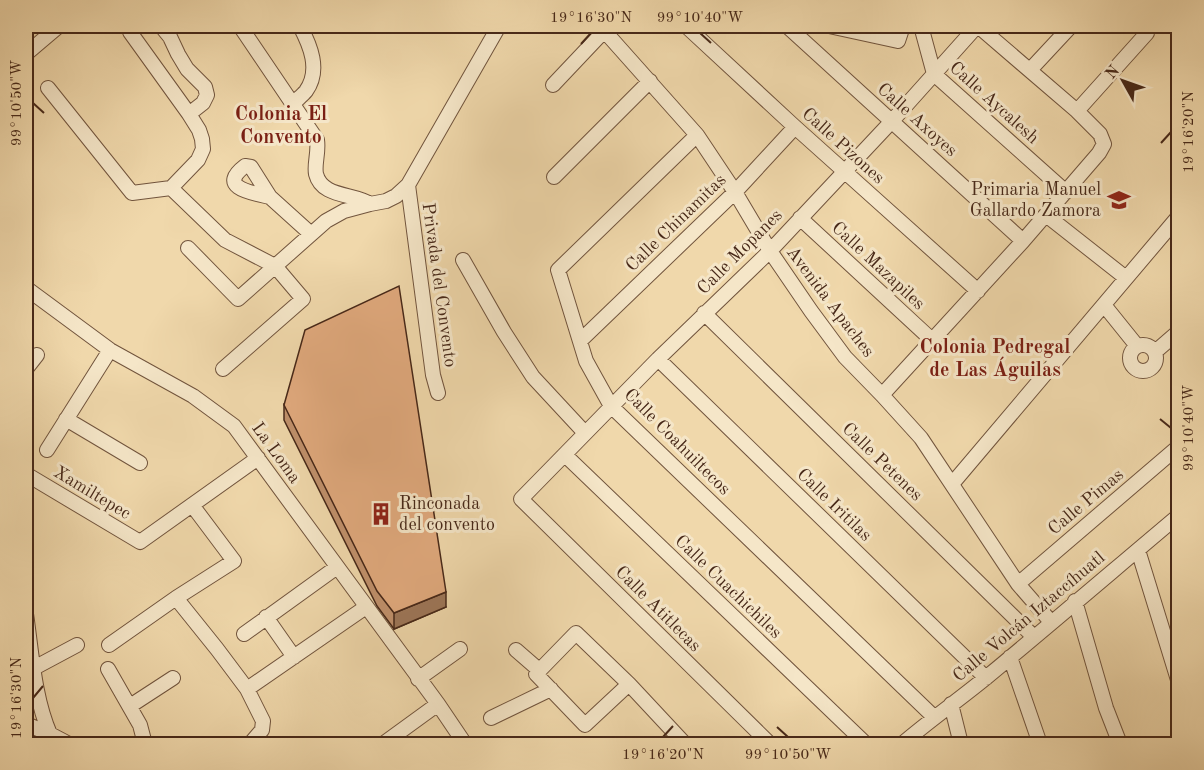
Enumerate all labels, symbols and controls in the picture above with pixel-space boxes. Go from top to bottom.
text: 19°16'30"N [550,11,632,26]
text: 99°10'40"W [657,11,743,26]
north arrow [1093,51,1153,111]
street label: Calle Aycalesh [946,58,1042,148]
text: 99°10'50"W [10,60,25,146]
text: N [1103,62,1124,82]
street label: Calle Axoyes [874,80,960,160]
text: 19°16'20"N [1182,91,1197,173]
district label: Colonia El Convento [235,105,327,148]
street label: Calle Pizones [798,105,888,188]
street label: Calle Chinamitas [622,171,730,275]
place label: Primaria Manuel Gallardo Zamora [970,181,1101,220]
school or university icon: Primaria Manuel Gallardo Zamora [1106,187,1132,213]
street label: Privada del Convento [419,202,459,368]
street label: Calle Mopanes [694,206,786,298]
street label: Calle Mazapiles [828,219,928,314]
street label: Avenida Apaches [783,243,877,361]
district label: Colonia Pedregal de Las Águilas [919,338,1071,381]
street label: Calle Coahuiltecos [620,385,734,499]
text: 99°10'40"W [1182,385,1197,471]
street label: La Loma [248,419,304,487]
street label: Calle Petenes [838,419,926,505]
street label: Xamiltepec [50,463,134,523]
street label: Calle Iritilas [793,465,875,545]
street label: Calle Pimas [1045,465,1127,538]
place label: Rinconada del convento [399,495,495,534]
building icon: Rinconada del convento [368,501,394,527]
street label: Calle Cuachichiles [671,532,785,642]
street label: Calle Volcán Iztaccíhuatl [950,548,1108,685]
street label: Calle Atitlecas [612,563,704,655]
text: 19°16'30"N [10,657,25,739]
text: 19°16'20"N [622,748,704,763]
text: 99°10'50"W [745,748,831,763]

